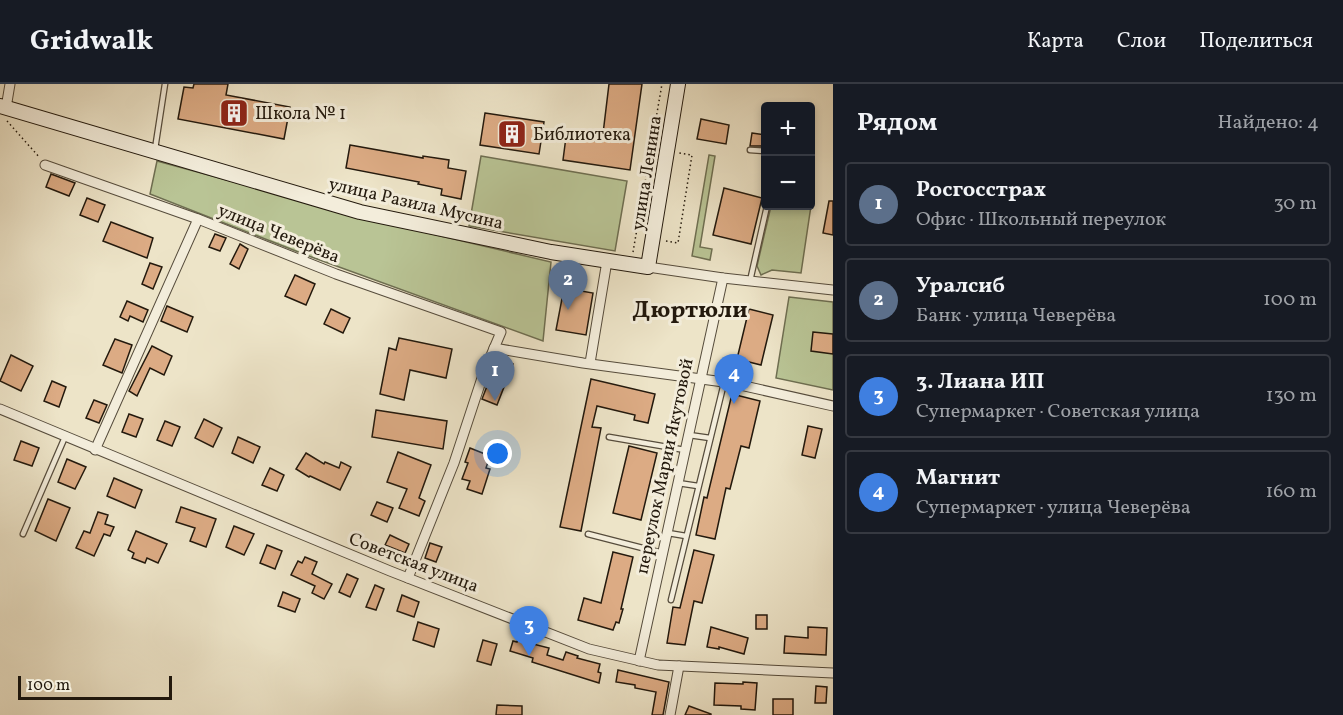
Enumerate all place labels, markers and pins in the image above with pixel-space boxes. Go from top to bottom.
building icon: Школа № 1 [218,97,250,129]
place label: Школа № 1 [255,102,346,127]
building icon: Библиотека [496,118,528,150]
place label: Библиотека [533,123,631,148]
pin: 2 [548,260,588,310]
pin: 1 [476,352,514,401]
pin: 4 [714,354,754,404]
pin: 3 [510,606,548,656]

